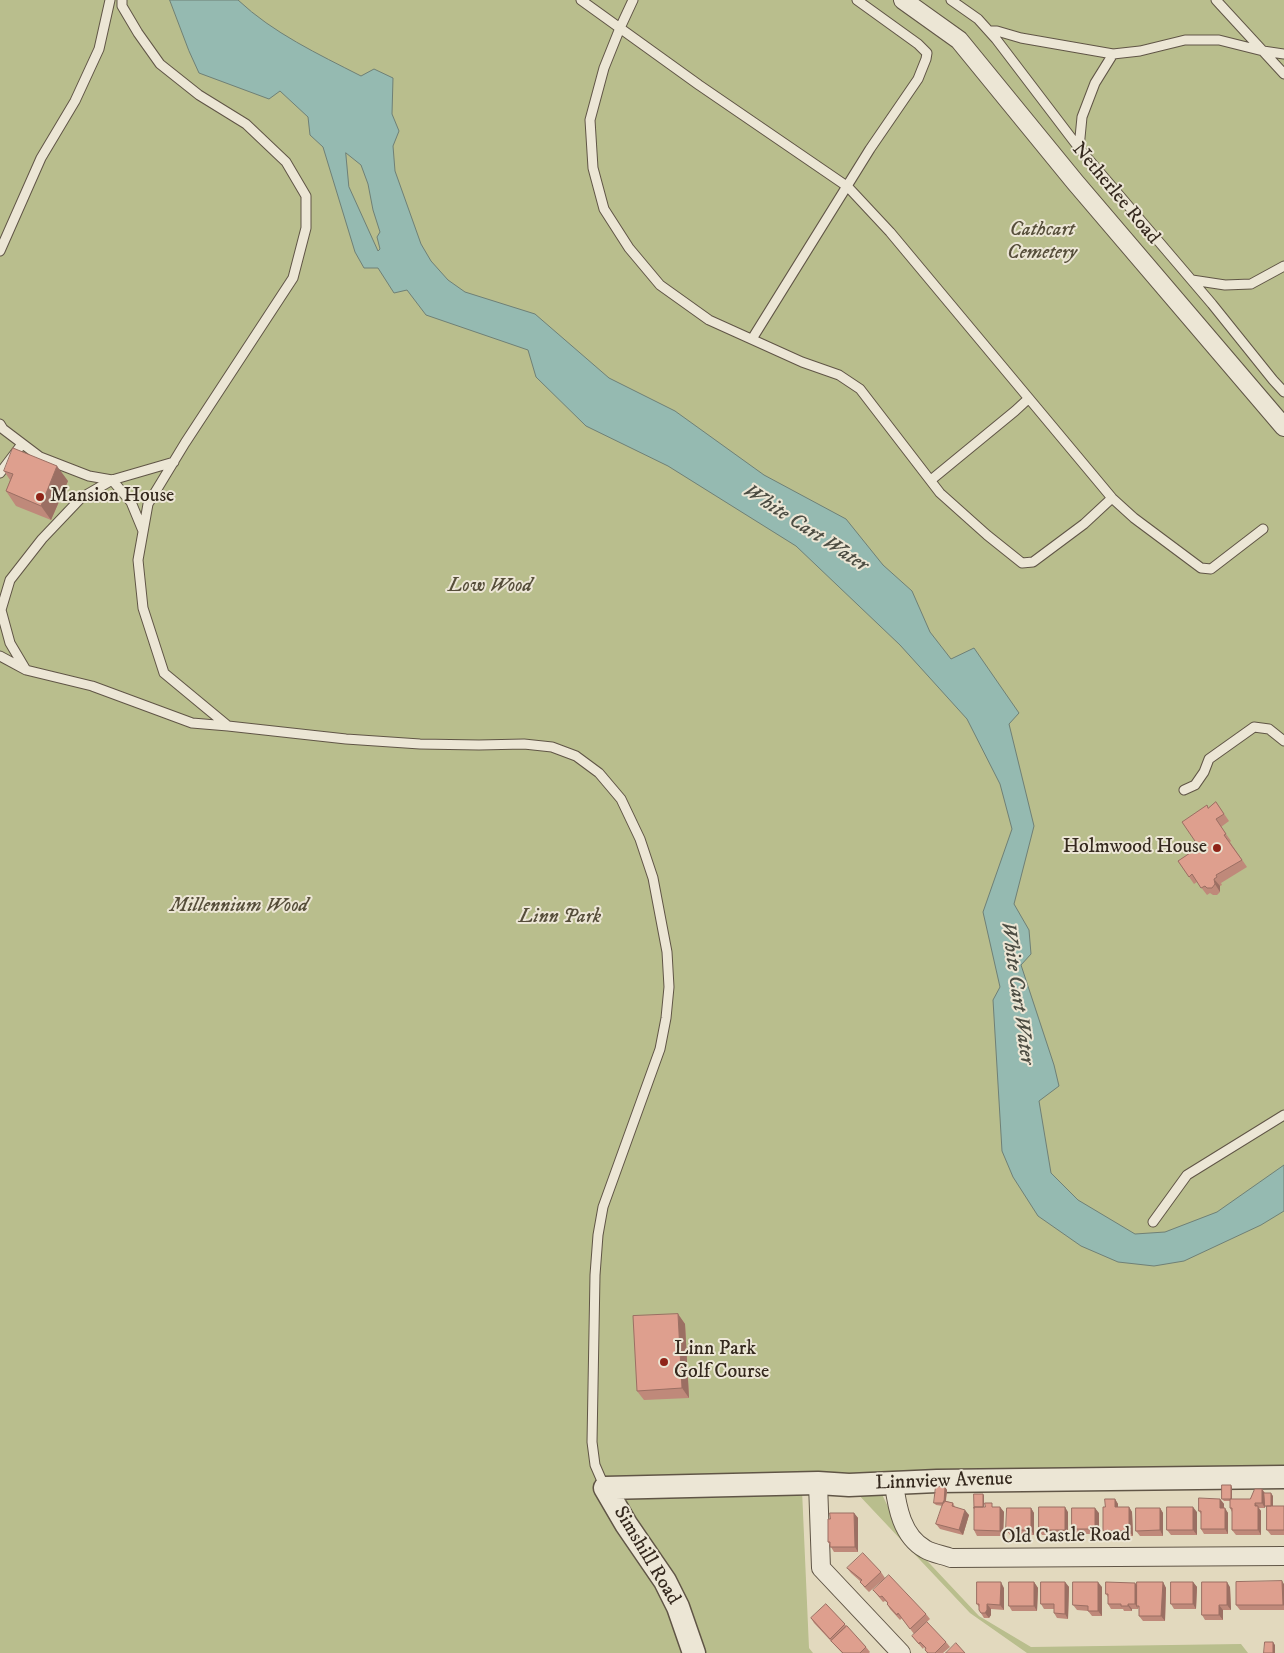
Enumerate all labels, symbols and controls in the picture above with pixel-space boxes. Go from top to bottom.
street label: Netherlee Road [1066,138,1164,250]
park label: Cathcart Cemetery [1007,219,1077,266]
water label: White Cart Water [738,479,872,579]
place label: Mansion House [50,485,174,509]
marker: Mansion House [34,491,46,503]
park label: Low Wood [448,575,532,599]
place label: Holmwood House [1063,836,1207,860]
marker: Holmwood House [1211,842,1223,854]
park label: Millennium Wood [170,895,308,919]
park label: Linn Park [519,906,601,930]
water label: White Cart Water [994,920,1038,1066]
place label: Linn Park Golf Course [674,1338,769,1385]
marker: Linn Park Golf Course [658,1356,670,1368]
street label: Linnview Avenue [875,1468,1013,1496]
street label: Simshill Road [607,1502,685,1610]
street label: Old Castle Road [1001,1524,1131,1550]

